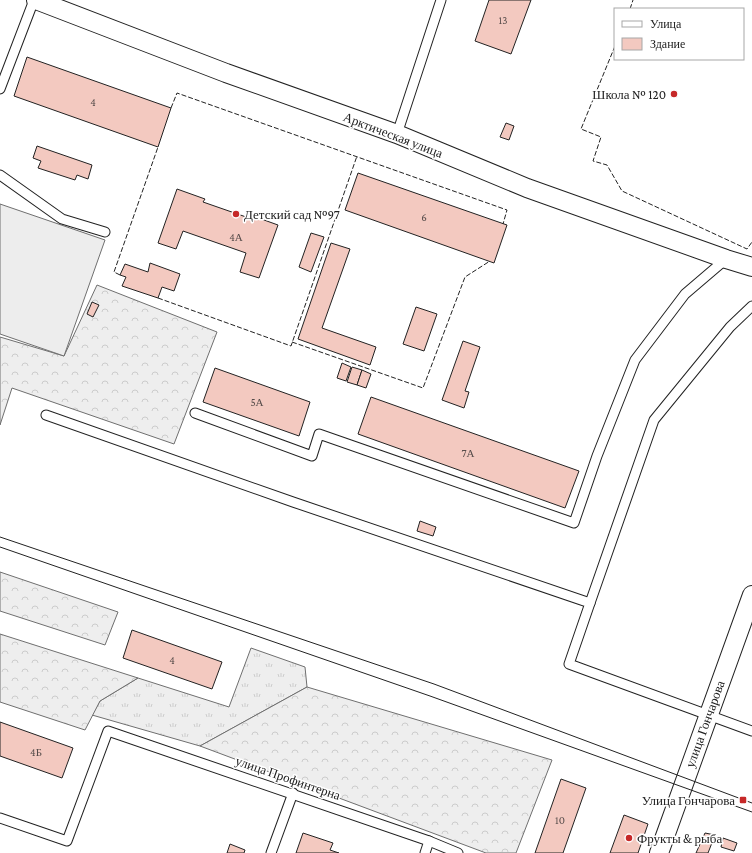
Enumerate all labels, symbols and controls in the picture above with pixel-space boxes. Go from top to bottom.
legend [614,8,744,60]
house number: 13 [499,14,507,26]
text: Улица [650,17,682,31]
text: Здание [650,37,685,51]
place label: Школа № 120 [592,87,666,102]
marker: Школа № 120 [669,89,679,99]
house number: 4 [90,96,96,108]
street label: Арктическая улица [341,109,445,161]
place label: Детский сад №97 [244,207,340,222]
marker: Детский сад №97 [231,209,241,219]
house number: 6 [421,211,427,223]
house number: 4А [229,231,243,243]
house number: 5А [250,396,264,408]
house number: 7А [461,447,475,459]
house number: 4 [169,654,175,666]
street label: улица Гончарова [682,678,728,770]
house number: 4Б [30,746,42,758]
street label: улица Профинтерна [234,753,343,803]
place label: Улица Гончарова [642,793,735,808]
marker: Улица Гончарова [738,795,748,805]
house number: 10 [555,814,565,826]
place label: Фрукты & рыба [637,831,722,846]
marker: Фрукты & рыба [624,833,634,843]

